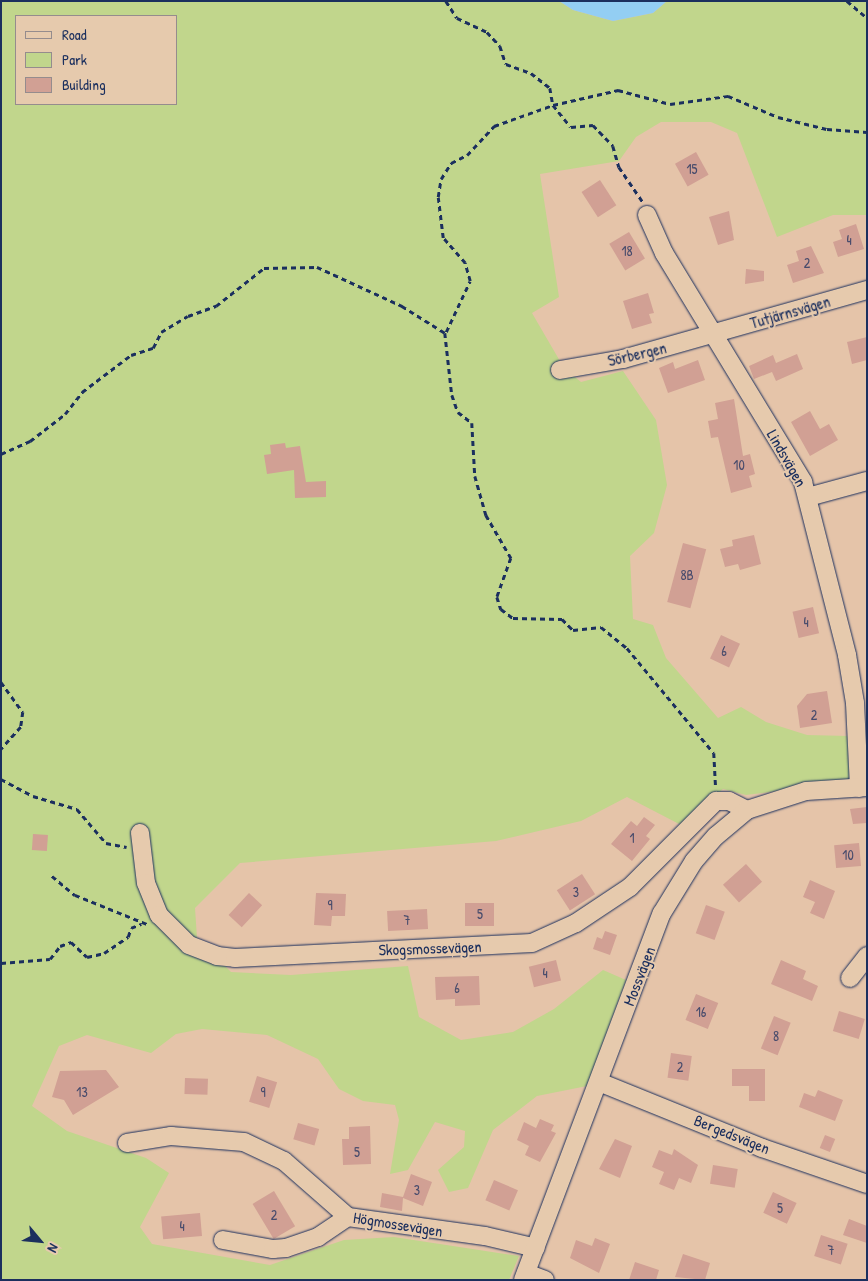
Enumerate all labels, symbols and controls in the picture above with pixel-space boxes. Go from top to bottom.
legend [15,15,178,105]
text: Road [62,24,87,45]
text: Park [62,49,87,70]
text: Building [62,74,106,95]
house number: 15 [686,161,698,177]
house number: 4 [846,232,852,248]
house number: 18 [621,243,633,259]
house number: 2 [804,255,810,271]
street label: Tutjärnsvägen [748,291,832,333]
street label: Sörbergen [606,338,668,370]
street label: Lindsvägen [763,426,811,490]
house number: 10 [733,457,745,473]
house number: 8B [680,567,694,583]
house number: 4 [803,614,809,630]
house number: 6 [721,643,727,659]
house number: 2 [811,707,817,723]
house number: 1 [629,830,635,846]
house number: 10 [842,847,854,863]
house number: 3 [573,884,579,900]
house number: 9 [327,897,333,913]
house number: 5 [477,906,483,922]
house number: 7 [404,912,410,928]
street label: Skogsmossevägen [378,937,482,959]
street label: Mossvägen [619,944,659,1008]
house number: 4 [542,965,548,981]
house number: 6 [454,980,460,996]
house number: 16 [696,1004,706,1020]
house number: 8 [773,1028,779,1044]
house number: 2 [677,1059,683,1075]
house number: 13 [76,1084,88,1100]
house number: 9 [260,1084,266,1100]
street label: Bergedsvägen [691,1110,773,1158]
house number: 5 [354,1144,360,1160]
house number: 3 [414,1182,420,1198]
house number: 5 [777,1200,783,1216]
house number: 2 [271,1207,277,1223]
street label: Högmossevägen [352,1207,444,1241]
north arrow [15,1216,65,1266]
house number: 4 [179,1218,185,1234]
text: N [44,1241,64,1256]
house number: 7 [828,1242,834,1258]

